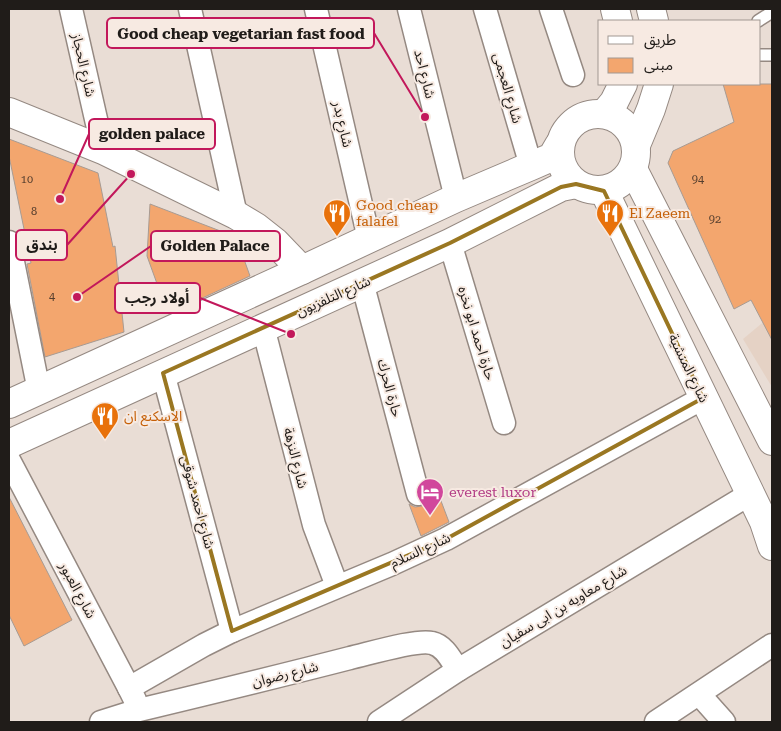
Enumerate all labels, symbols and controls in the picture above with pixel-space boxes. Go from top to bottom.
callout: Good cheap vegetarian fast food [107,18,374,48]
legend [598,20,761,85]
text: Good cheap vegetarian fast food [117,25,365,43]
street label: شارع الحجاز [66,31,99,99]
text: طريق [644,31,676,50]
street label: شارع احد [408,48,439,101]
street label: شارع العجمى [487,51,526,126]
text: مبنى [644,56,673,74]
street label: شارع بدر [327,98,356,149]
callout: golden palace [89,119,215,149]
text: golden palace [98,125,205,143]
house number: 10 [21,173,33,186]
house number: 94 [692,173,705,186]
place label: Good cheap falafel [356,197,438,229]
restaurant icon: Good cheap falafel [322,198,352,237]
restaurant icon: El Zaeem [595,198,625,237]
house number: 8 [31,205,37,218]
place label: El Zaeem [629,205,691,221]
house number: 92 [709,213,721,226]
callout: بندق [16,230,67,260]
callout: Golden Palace [151,231,280,261]
text: بندق [26,236,58,254]
text: Golden Palace [160,237,270,255]
street label: شارع التلفزيون [293,272,374,322]
callout: أولاد رجب [115,283,200,313]
street label: حارة احمد ابو نخره [454,284,499,382]
text: أولاد رجب [125,288,189,307]
house number: 4 [49,290,56,303]
street label: شارع المنشية [663,331,713,406]
street label: حارة الحرك [374,357,405,419]
restaurant icon: الاسكنع ان [90,401,120,440]
place label: الاسكنع ان [124,408,182,427]
street label: شارع النزهة [278,426,311,491]
street label: شارع احمد شوقى [175,454,218,551]
hotel icon: everest luxor [415,477,445,516]
place label: everest luxor [449,484,536,500]
street label: شارع السلام [387,529,454,574]
street label: شارع العبور [53,558,100,622]
street label: شارع معاويه بن ابى سفيان [496,562,631,653]
street label: شارع رضوان [250,658,321,693]

